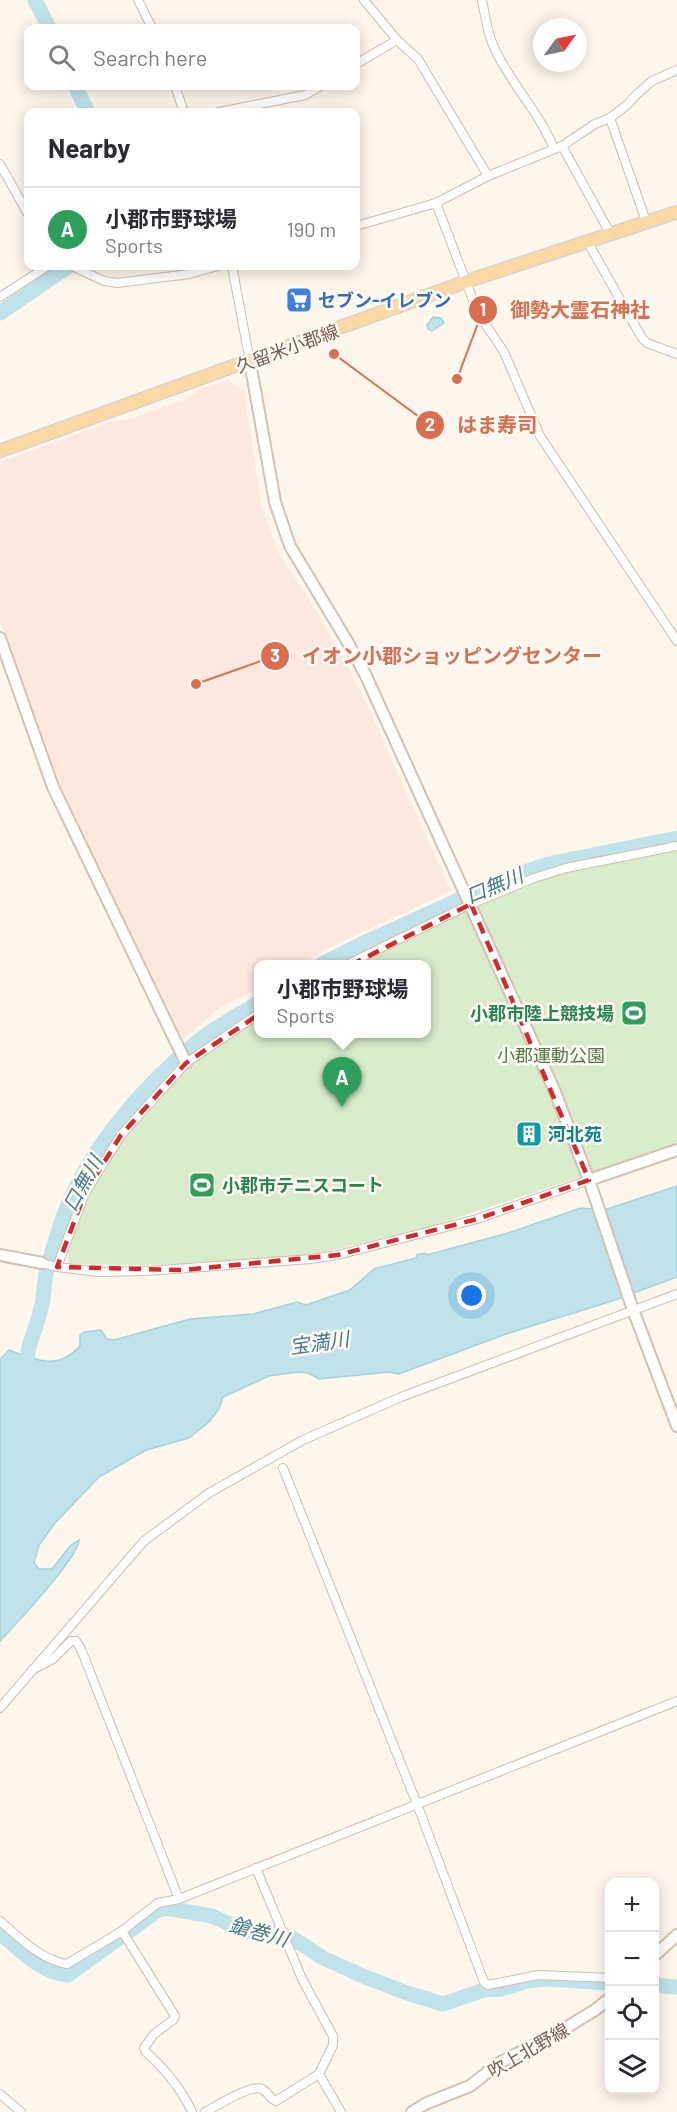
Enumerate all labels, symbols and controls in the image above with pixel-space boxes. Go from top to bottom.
north arrow [533,18,587,72]
search box [24,24,360,90]
icon: search [45,41,78,74]
text: Search here [93,44,207,70]
text: Nearby [48,132,130,163]
text: 小郡市野球場 [105,205,237,231]
text: A [61,217,74,241]
text: 190 m [287,217,336,241]
text: Sports [105,233,163,257]
supermarket icon: セブン-イレブン [284,285,314,315]
place label: セブン-イレブン [318,289,451,311]
callout: 御勢大霊石神社 [468,291,662,329]
text: 御勢大霊石神社 [510,297,650,321]
text: 1 [480,298,486,320]
street label: 久留米小郡線 [232,319,342,377]
callout: はま寿司 [415,406,549,444]
text: はま寿司 [457,412,537,436]
text: 2 [425,413,435,435]
callout: イオン小郡ショッピングセンター [260,637,614,675]
text: イオン小郡ショッピングセンター [302,643,602,667]
text: 3 [270,644,280,666]
water label: 口無川 [462,861,528,908]
popup [254,960,431,1038]
text: 小郡市野球場 [276,975,409,1001]
sports icon: 小郡市陸上競技場 [619,998,649,1028]
place label: 小郡市陸上競技場 [470,1002,614,1024]
text: Sports [276,1003,334,1027]
park label: 小郡運動公園 [497,1044,605,1066]
pin: A [322,1058,362,1107]
building icon: 河北苑 [514,1119,544,1149]
place label: 河北苑 [548,1123,602,1145]
water label: 口無川 [57,1149,108,1215]
sports icon: 小郡市テニスコート [187,1170,217,1200]
place label: 小郡市テニスコート [222,1174,384,1196]
your location [457,1281,486,1310]
water label: 宝満川 [288,1326,352,1358]
map controls [605,1878,659,2094]
button: + [605,1878,659,1932]
water label: 鎗巻川 [227,1911,293,1951]
button: − [605,1932,659,1986]
button: locate [605,1986,659,2040]
street label: 吹上北野線 [484,2018,572,2082]
button: layers [605,2040,659,2094]

